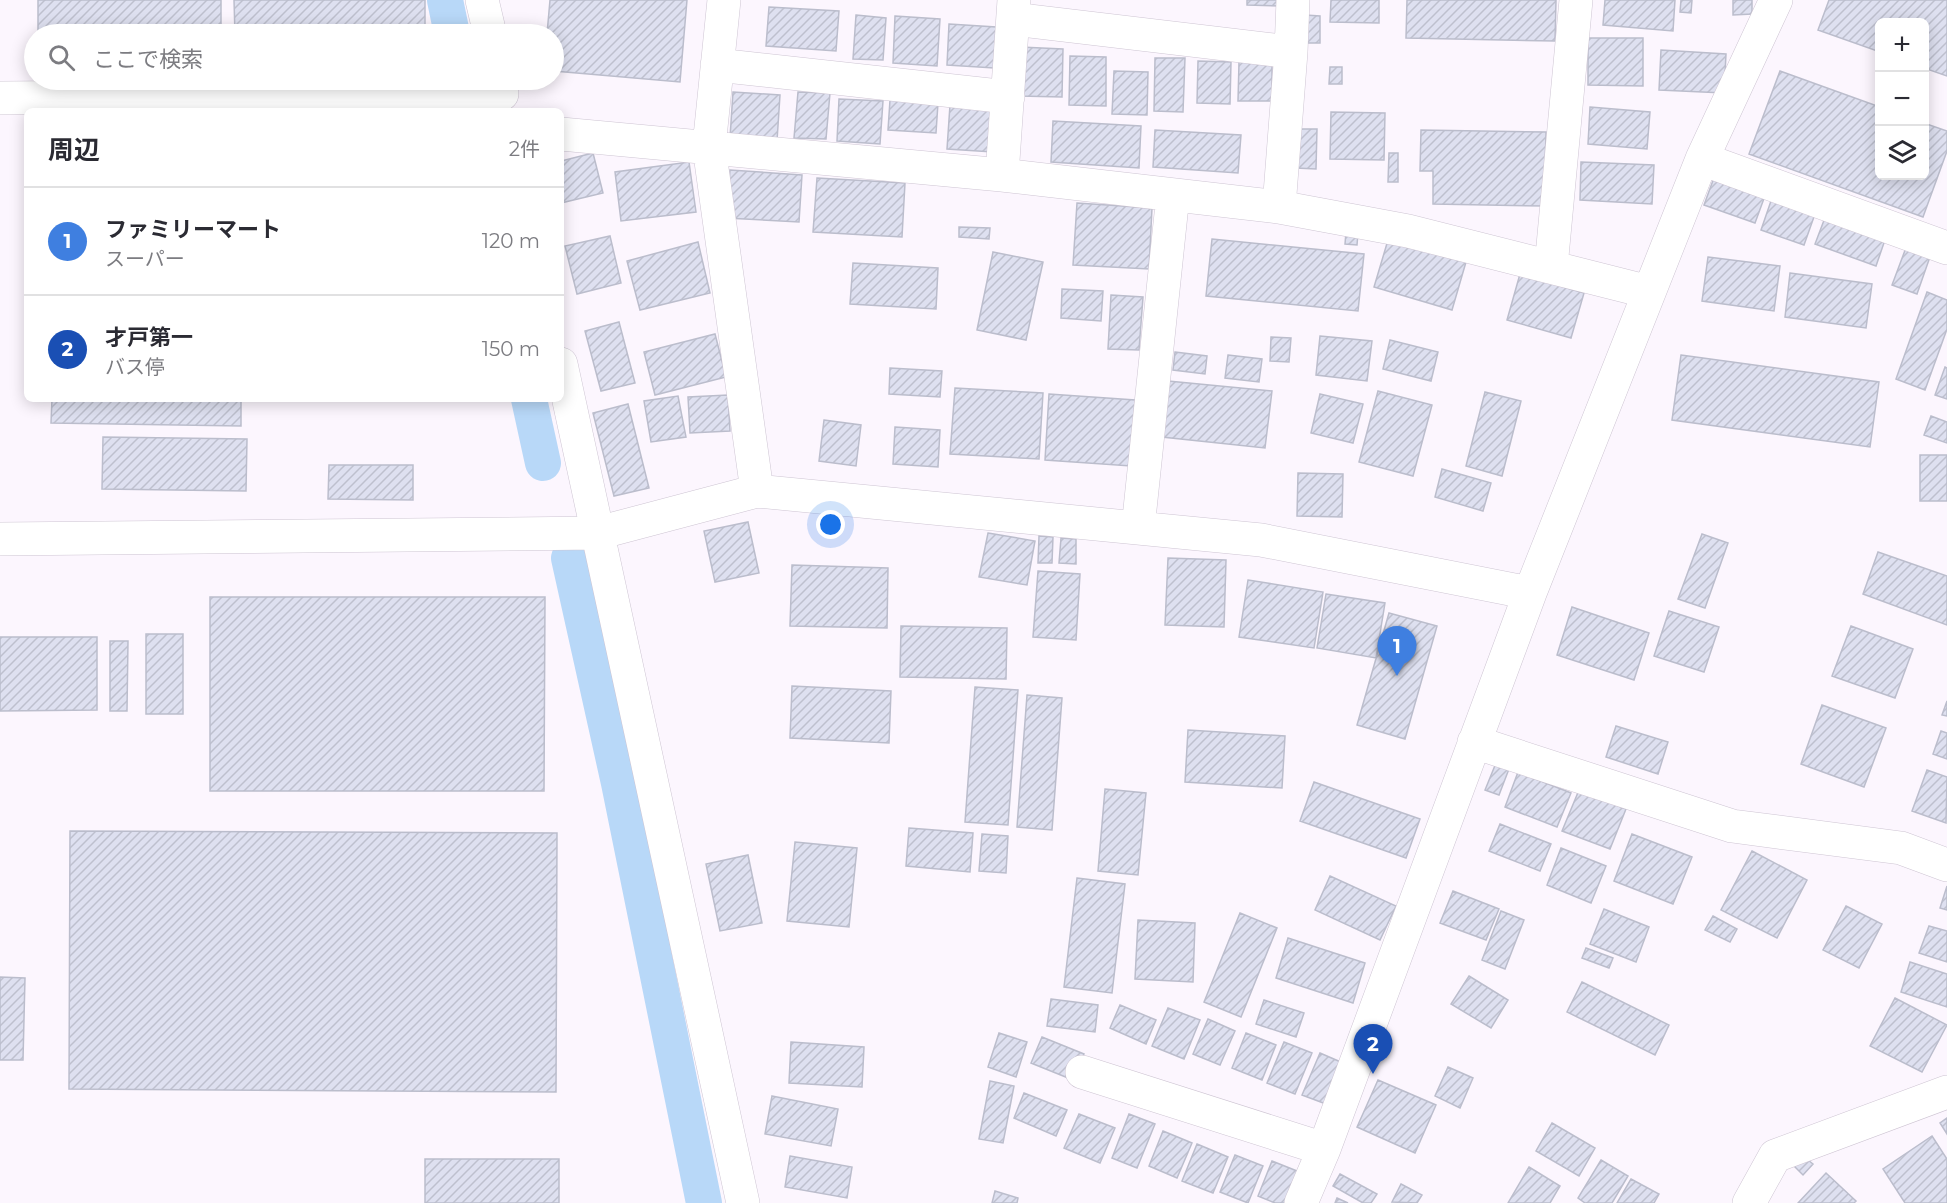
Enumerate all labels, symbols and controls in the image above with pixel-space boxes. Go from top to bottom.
map controls [1875,18,1929,180]
button: + [1875,18,1929,72]
search box [24,24,564,90]
icon: search [45,41,78,74]
text: ここで検索 [93,46,203,73]
button: − [1875,72,1929,126]
button: layers [1875,126,1929,180]
text: 周辺 [48,134,100,166]
text: 2件 [509,137,540,161]
text: ファミリーマート [105,216,281,243]
text: 1 [64,229,71,253]
text: 120 m [482,229,540,253]
text: スーパー [105,247,185,271]
text: 才戸第一 [105,324,193,351]
text: 2 [62,337,73,361]
text: 150 m [482,337,540,361]
text: バス停 [105,355,165,379]
your location [816,510,845,539]
pin: 1 [1378,626,1416,676]
pin: 2 [1354,1024,1392,1074]

